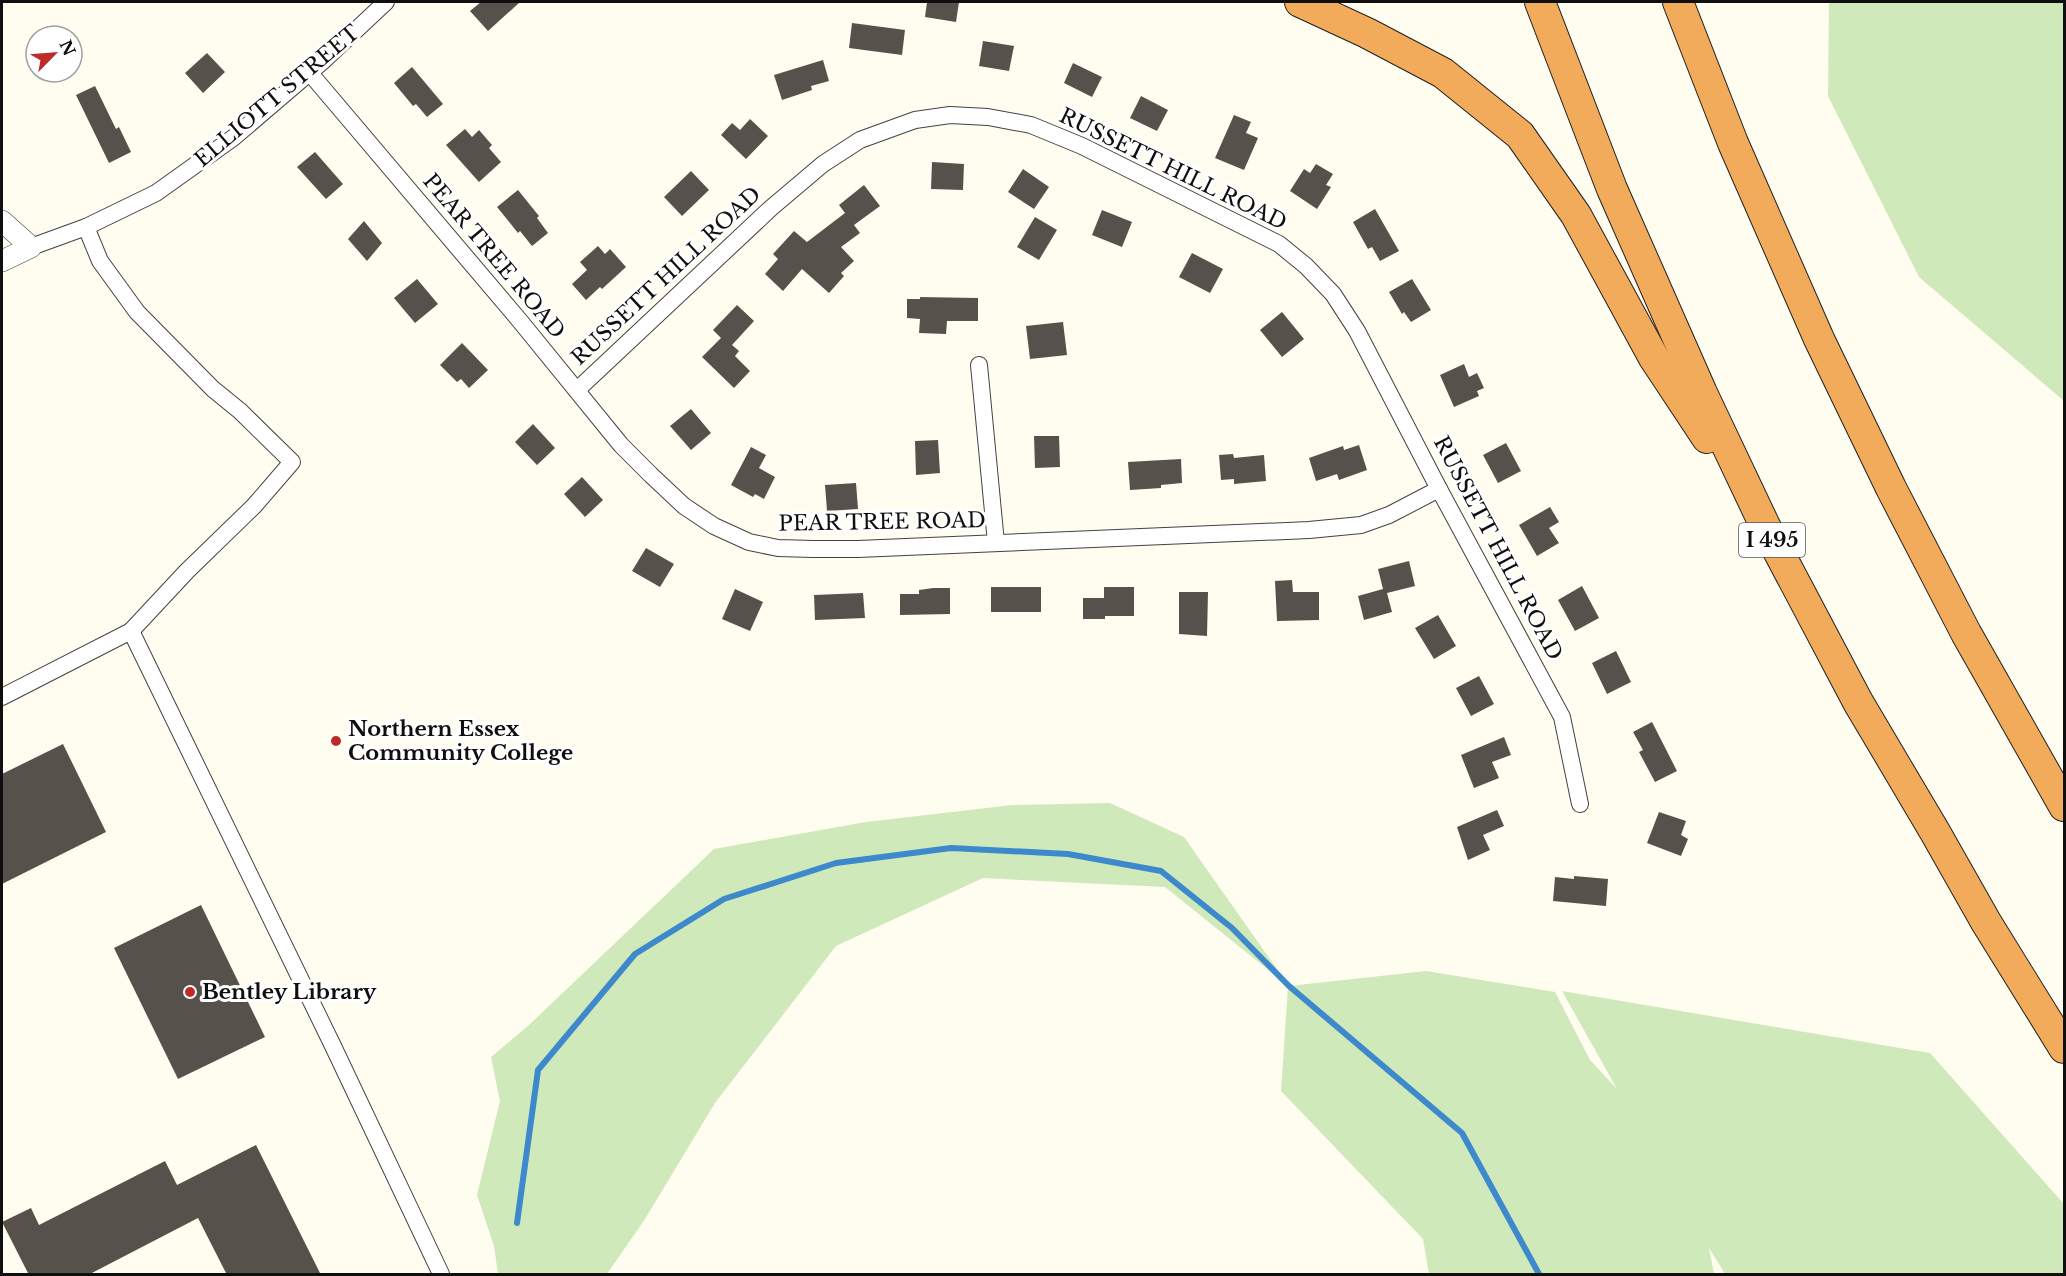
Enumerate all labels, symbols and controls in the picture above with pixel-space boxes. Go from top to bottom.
street label: ELLIOTT STREET [189,19,365,173]
north arrow [24,24,84,84]
text: N [55,37,80,59]
street label: RUSSETT HILL ROAD [1055,103,1291,235]
street label: PEAR TREE ROAD [417,168,571,344]
street label: RUSSETT HILL ROAD [566,181,766,371]
street label: RUSSETT HILL ROAD [1428,432,1568,664]
street label: PEAR TREE ROAD [778,507,986,537]
road number: I 495 [1739,523,1805,557]
place label: Northern Essex Community College [348,716,573,766]
marker: Northern Essex Community College [329,734,343,748]
place label: Bentley Library [202,979,377,1005]
marker: Bentley Library [183,985,197,999]

